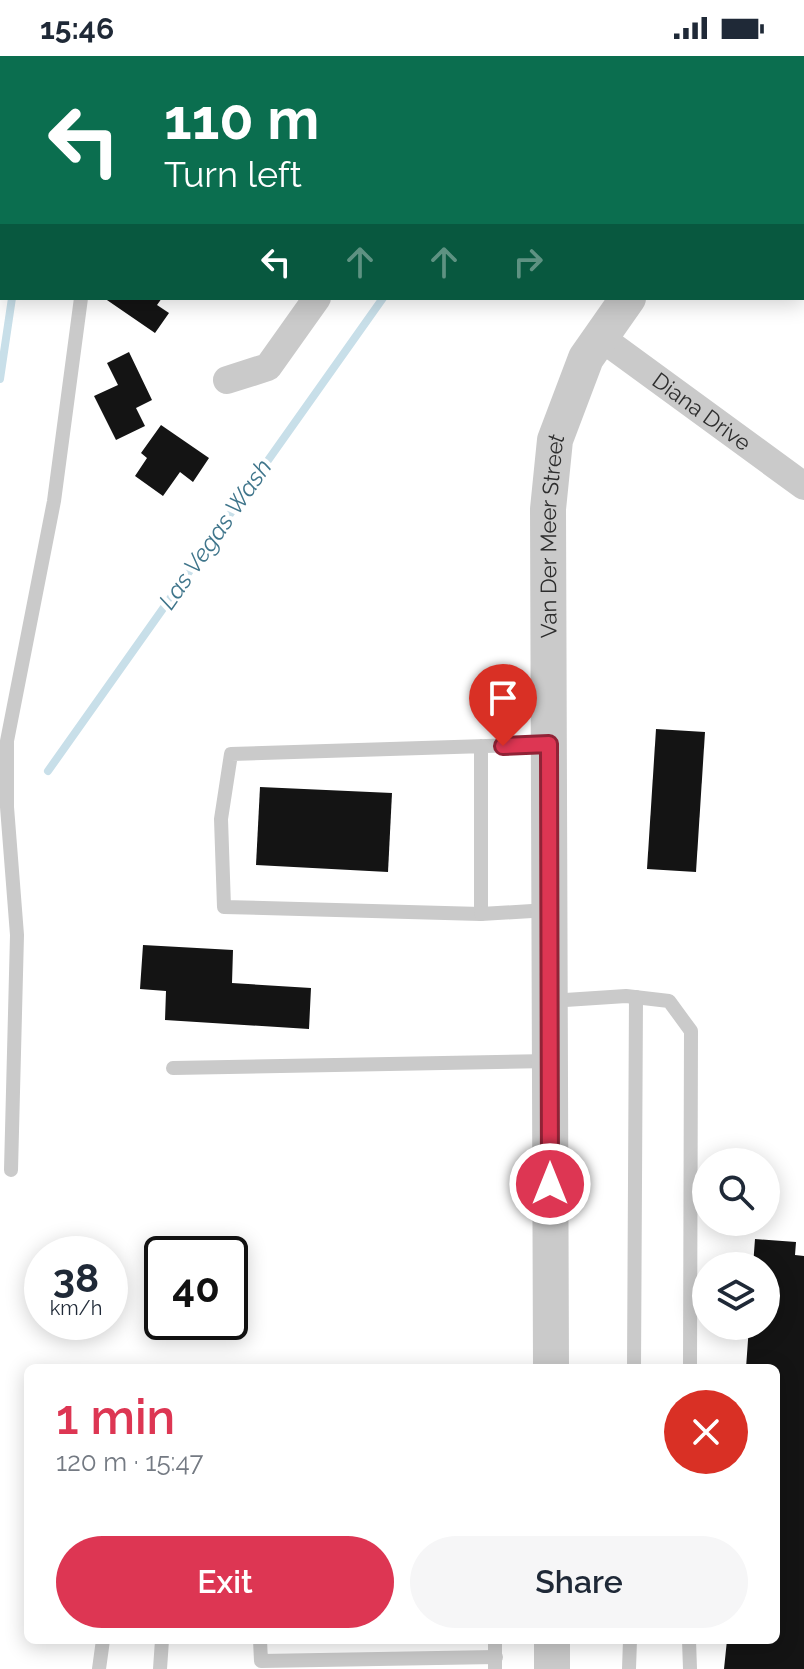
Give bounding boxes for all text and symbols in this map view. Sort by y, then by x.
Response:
text: 15:46 [40,11,114,46]
text: 110 m [164,86,319,152]
icon: left [32,88,136,192]
text: Turn left [164,153,302,195]
icon: left [254,240,298,284]
icon: ahead [338,240,382,284]
icon: ahead [422,240,466,284]
icon: right [506,240,550,284]
street label: Diana Drive [647,367,756,456]
street label: Van Der Meer Street [535,429,569,638]
water label: Las Vegas Wash [152,453,278,615]
pin [469,664,537,746]
icon: arrive [481,676,525,720]
position arrow [508,1142,592,1226]
map controls [692,1148,780,1340]
button: search [692,1148,780,1236]
speed limit sign: 40 [144,1236,248,1340]
button: layers [692,1252,780,1340]
text: 38 [53,1254,99,1301]
text: km/h [50,1296,102,1320]
text: 1 min [56,1389,175,1445]
button: close [664,1390,748,1474]
text: 120 m · 15:47 [56,1447,203,1477]
button: Exit [56,1536,394,1628]
button: Share [410,1536,748,1628]

